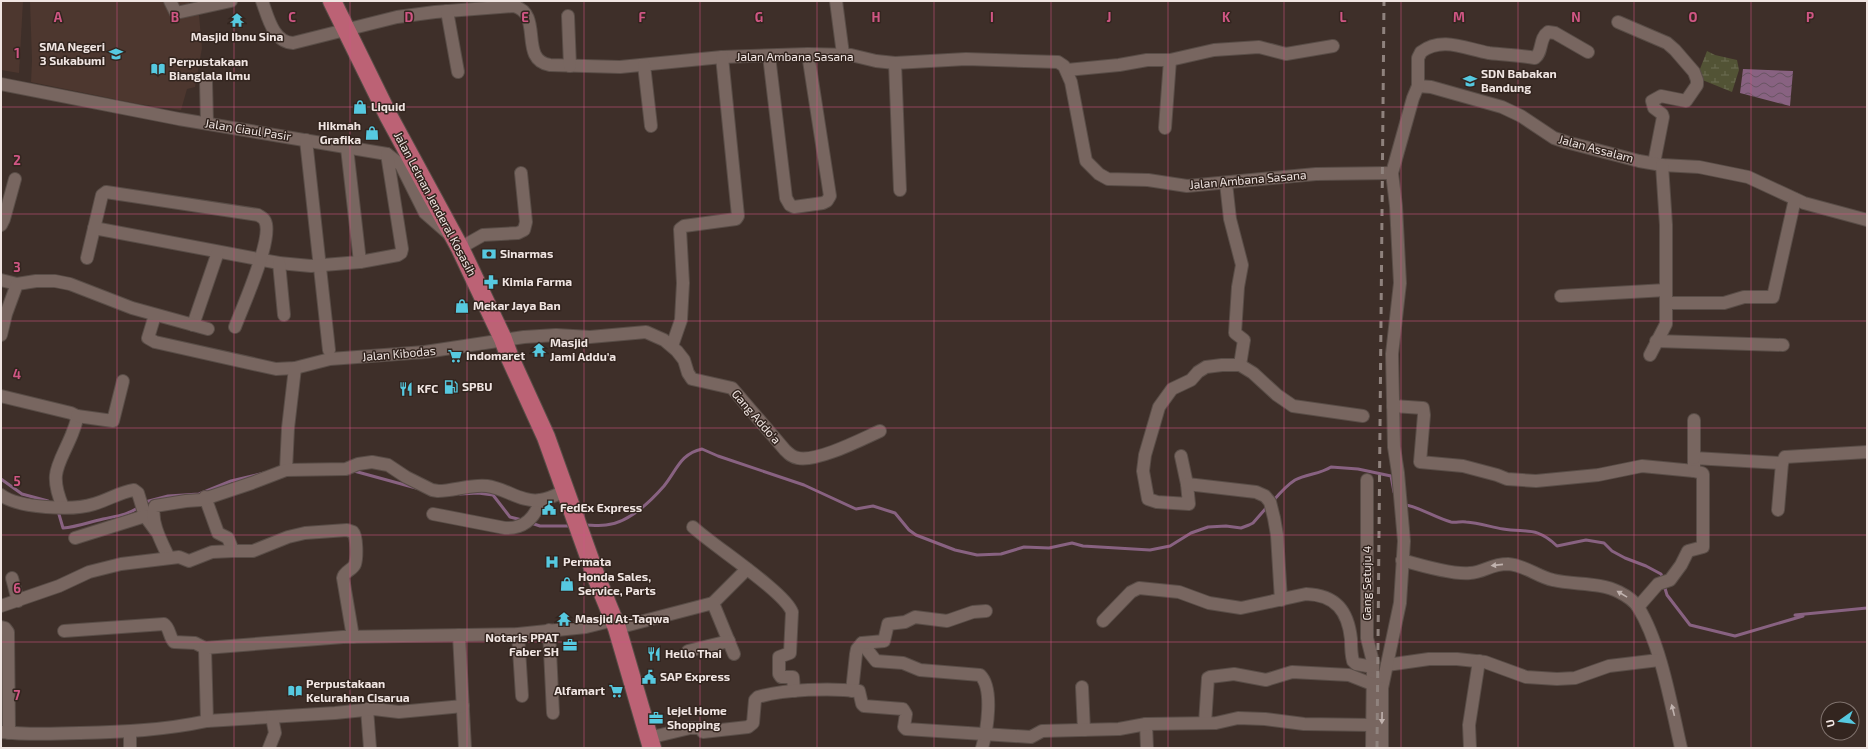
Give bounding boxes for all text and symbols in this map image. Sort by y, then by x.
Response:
text: A [54,9,63,25]
text: B [171,9,179,25]
text: C [288,9,296,25]
text: D [405,9,414,25]
text: E [521,9,529,25]
text: F [638,9,646,25]
text: G [755,9,763,25]
text: H [872,9,881,25]
text: I [990,9,994,25]
text: J [1107,9,1111,25]
text: K [1222,9,1231,25]
text: L [1340,9,1347,25]
text: M [1453,9,1465,25]
text: N [1571,9,1581,25]
text: O [1689,9,1698,25]
text: P [1806,9,1814,25]
temple icon: Masjid Ibnu Sina [229,12,245,28]
place label: Masjid Ibnu Sina [191,29,283,44]
place label: SMA Negeri 3 Sukabumi [39,39,105,67]
text: 1 [14,45,20,61]
school or university icon: SMA Negeri 3 Sukabumi [108,46,124,62]
street label: Jalan Ambana Sasana [736,49,854,63]
place label: Perpustakaan Bianglala Ilmu [169,54,250,82]
library icon: Perpustakaan Bianglala Ilmu [150,61,166,77]
place label: SDN Babakan Bandung [1481,66,1557,94]
school or university icon: SDN Babakan Bandung [1462,73,1478,89]
shop icon: Liquid [352,99,368,115]
place label: Liquid [371,99,405,113]
street label: Jalan Ciaul Pasir [204,115,292,143]
place label: Hikmah Grafika [318,118,361,146]
shop icon: Hikmah Grafika [364,125,380,141]
street label: Jalan Letnan Jenderal Kosasih [392,129,480,278]
street label: Jalan Assalam [1557,131,1635,165]
text: 2 [13,152,21,168]
street label: Jalan Ambana Sasana [1189,167,1307,191]
bank icon: Sinarmas [481,246,497,262]
place label: Sinarmas [500,246,553,260]
text: 3 [13,259,21,275]
pharmacy icon: Kimia Farma [483,274,499,290]
place label: Kimia Farma [502,274,572,288]
shop icon: Mekar Jaya Ban [454,298,470,314]
place label: Mekar Jaya Ban [473,298,561,313]
place label: Masjid Jami Addu’a [550,335,616,363]
temple icon: Masjid Jami Addu’a [531,342,547,358]
street label: Jalan Kibodas [362,343,436,363]
supermarket icon: Indomaret [447,348,463,364]
place label: Indomaret [466,348,525,362]
text: 4 [13,366,21,382]
fuel station icon: SPBU [443,379,459,395]
place label: SPBU [462,379,492,393]
restaurant icon: KFC [398,381,414,397]
place label: KFC [417,381,438,395]
street label: Gang Addo'a [729,386,784,446]
text: 5 [13,473,21,489]
public building icon: FedEx Express [541,500,557,516]
place label: FedEx Express [560,500,642,514]
street label: Gang Setuju 4 [1359,546,1374,620]
hospital icon: Permata [544,554,560,570]
place label: Permata [563,554,612,568]
one-way arrow [1491,562,1503,568]
place label: Honda Sales, Service, Parts [578,569,656,597]
shop icon: Honda Sales, Service, Parts [559,576,575,592]
text: 6 [13,580,21,596]
one-way arrow [1616,590,1628,597]
temple icon: Masjid At-Taqwa [556,611,572,627]
place label: Masjid At-Taqwa [575,611,669,626]
place label: Notaris PPAT Faber SH [485,630,560,658]
office icon: Notaris PPAT Faber SH [562,637,578,653]
restaurant icon: Hello Thai [646,646,662,662]
place label: Hello Thai [665,646,722,660]
public building icon: SAP Express [641,669,657,685]
place label: SAP Express [660,669,730,683]
place label: Perpustakaan Kelurahan Cisarua [306,676,410,704]
library icon: Perpustakaan Kelurahan Cisarua [287,683,303,699]
place label: Alfamart [554,683,605,697]
supermarket icon: Alfamart [608,683,624,699]
text: 7 [14,687,21,703]
north arrow [1820,701,1860,741]
place label: lejel Home Shopping [667,703,727,731]
one-way arrow [1669,704,1675,716]
office icon: lejel Home Shopping [648,710,664,726]
one-way arrow [1379,712,1385,725]
text: U [1823,718,1837,729]

